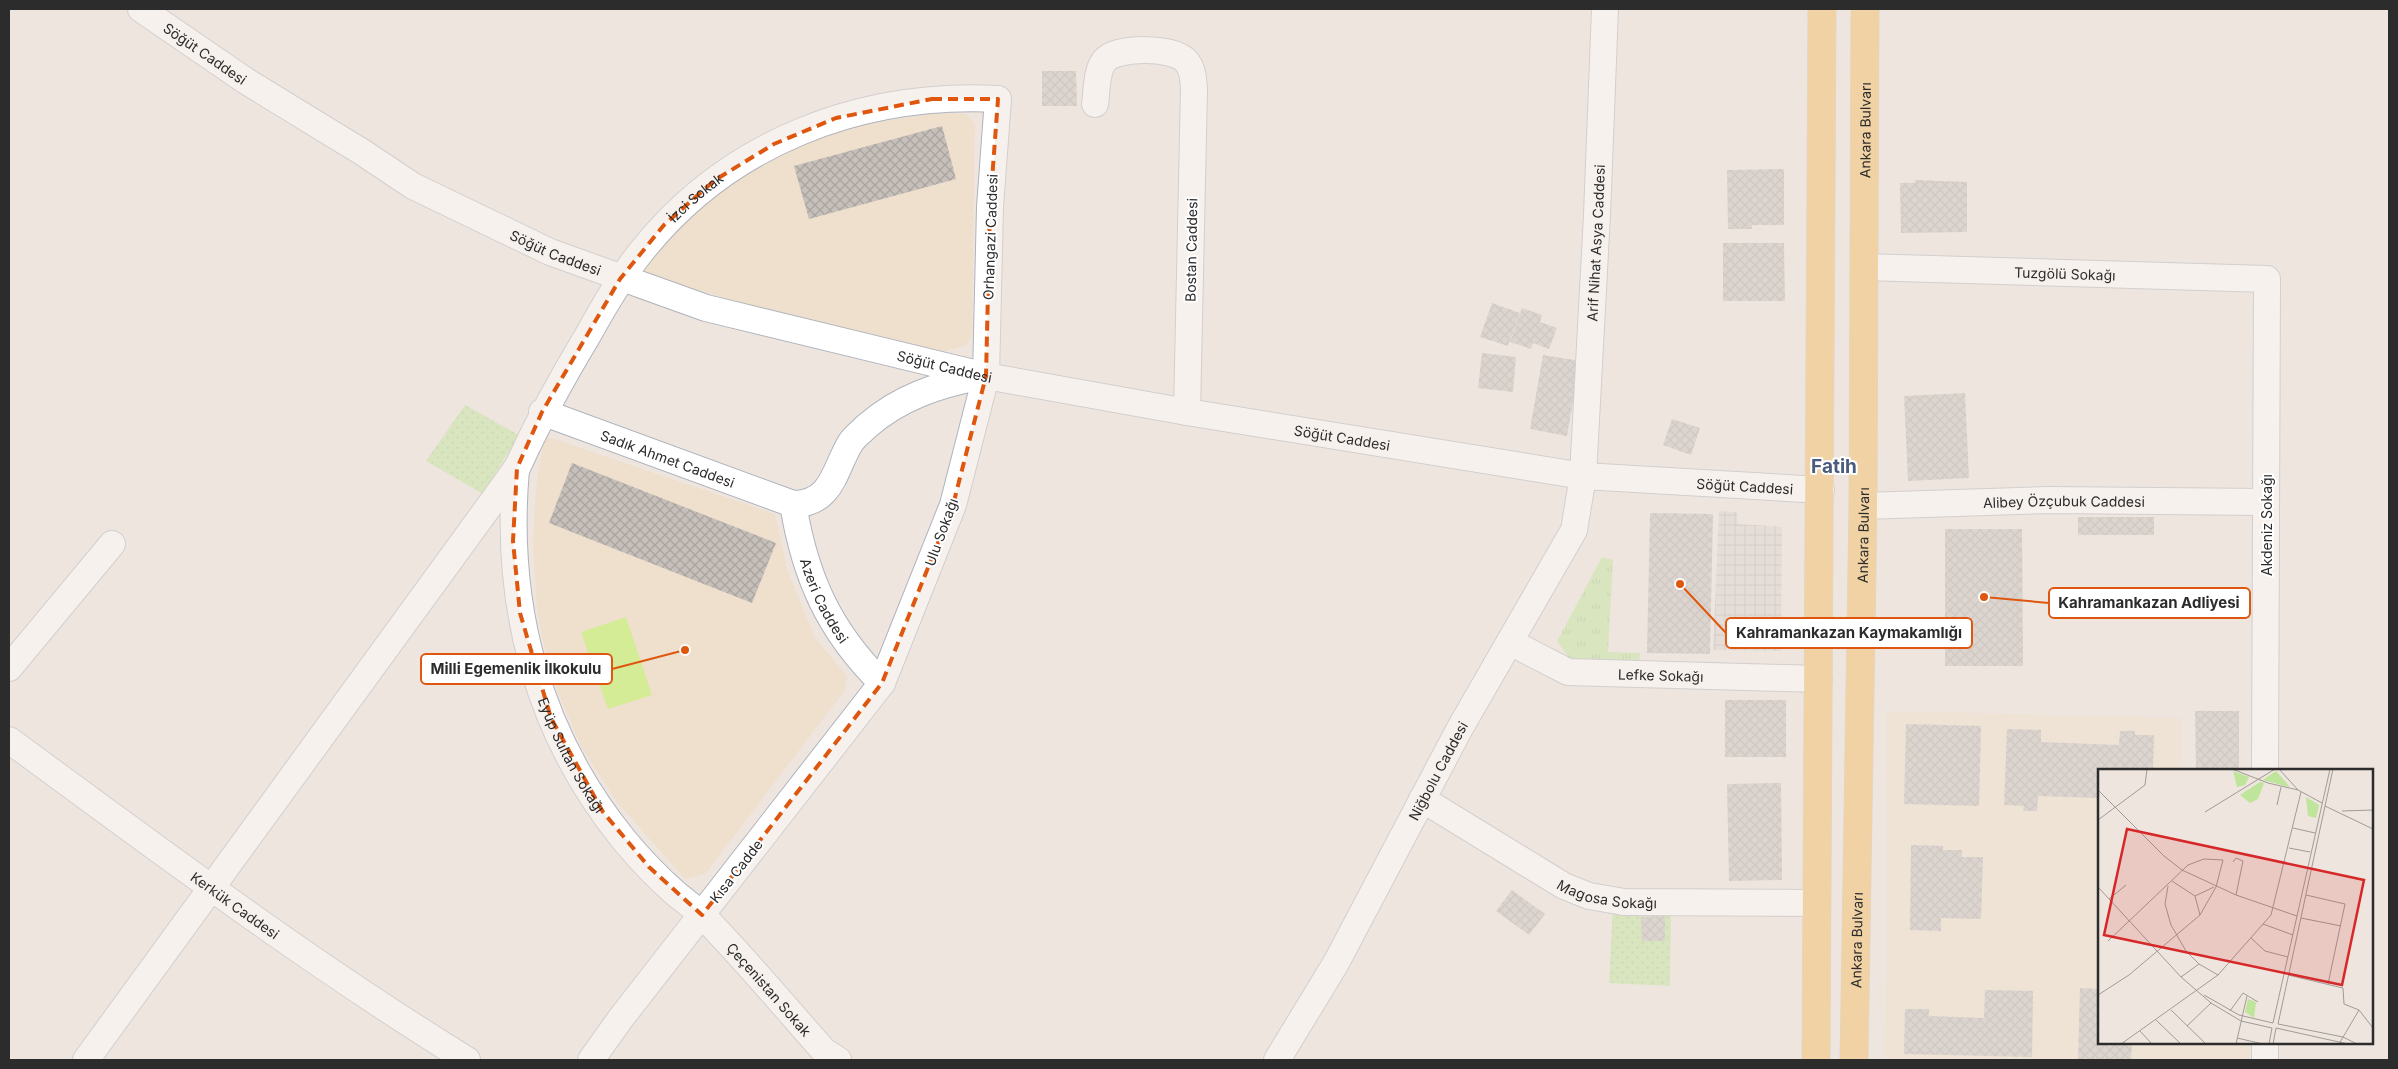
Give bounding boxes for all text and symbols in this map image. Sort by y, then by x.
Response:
street label: Söğüt Caddesi [161,19,250,88]
street label: Ankara Bulvarı [1856,82,1873,178]
street label: Arif Nihat Asya Caddesi [1583,164,1607,322]
street label: İzci Sokak [664,169,726,225]
street label: Orhangazi Caddesi [979,174,1001,300]
street label: Bostan Caddesi [1182,198,1200,302]
street label: Söğüt Caddesi [507,226,604,278]
street label: Tuzgölü Sokağı [2014,263,2116,283]
street label: Söğüt Caddesi [895,346,993,385]
street label: Söğüt Caddesi [1293,421,1391,453]
street label: Sadık Ahmet Caddesi [598,426,737,490]
district label: Fatih [1811,455,1857,478]
street label: Söğüt Caddesi [1696,474,1794,497]
street label: Akdeniz Sokağı [2258,474,2275,576]
street label: Ankara Bulvarı [1853,487,1872,583]
street label: Alibey Özçubuk Caddesi [1983,491,2145,511]
street label: Ulu Sokağı [921,496,961,568]
street label: Azeri Caddesi [797,556,853,646]
callout: Kahramankazan Adliyesi [2049,588,2250,618]
text: Kahramankazan Adliyesi [2058,593,2240,612]
callout: Kahramankazan Kaymakamlığı [1726,618,1972,648]
text: Kahramankazan Kaymakamlığı [1736,623,1962,642]
callout: Milli Egemenlik İlkokulu [421,654,612,684]
text: Milli Egemenlik İlkokulu [431,659,601,678]
street label: Lefke Sokağı [1618,665,1704,684]
street label: Eyüp Sultan Sokağı [535,695,609,816]
street label: Niğbolu Caddesi [1404,718,1471,823]
inset map [2098,769,2373,1044]
street label: Kısa Cadde [706,836,766,906]
street label: Kerkük Caddesi [188,868,283,942]
street label: Magosa Sokağı [1554,875,1657,911]
street label: Ankara Bulvarı [1847,892,1865,988]
street label: Çeçenistan Sokak [724,939,815,1040]

